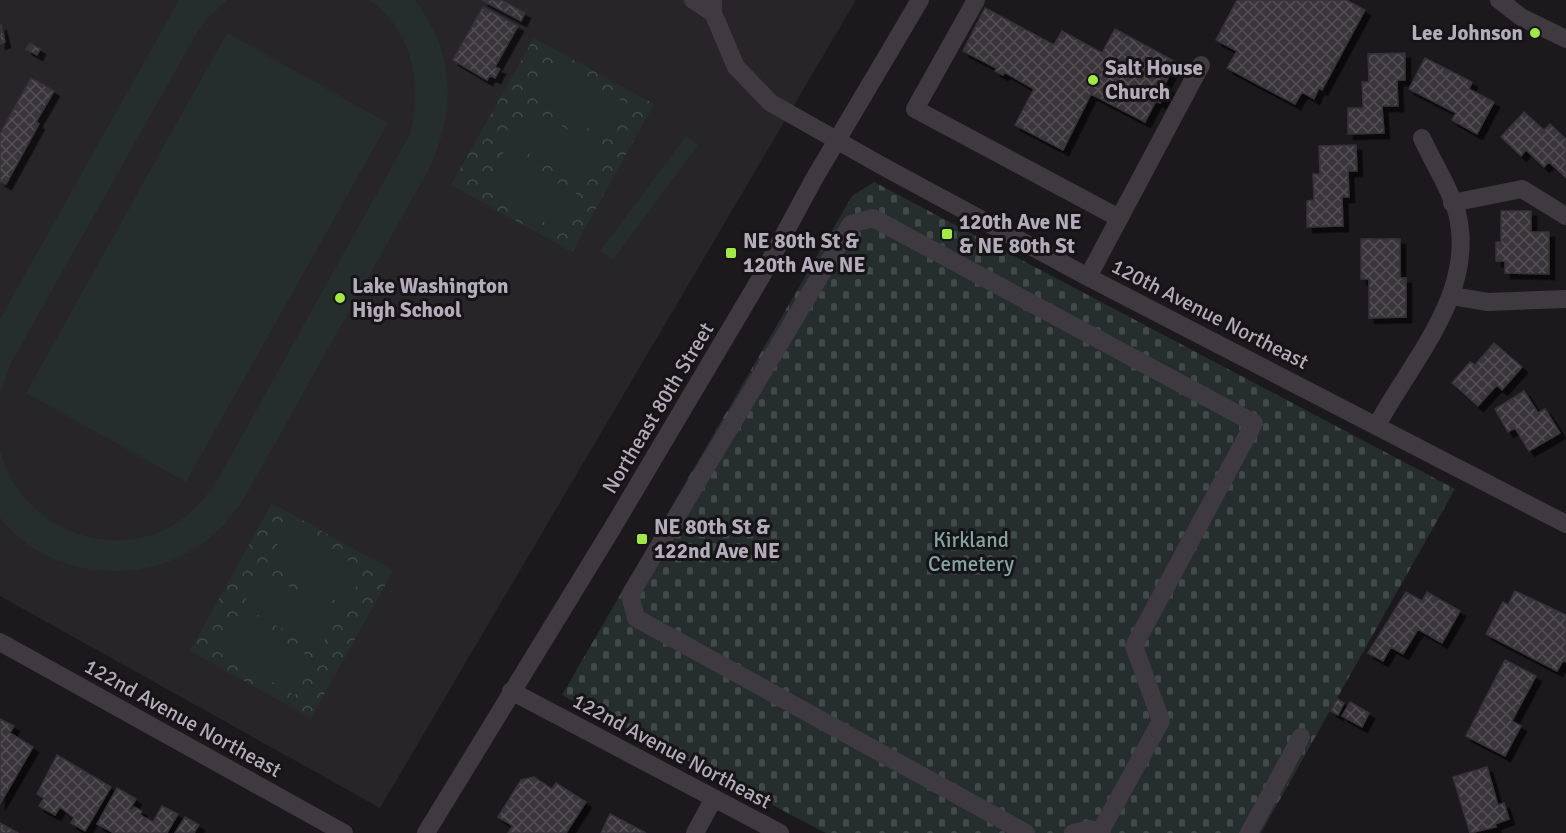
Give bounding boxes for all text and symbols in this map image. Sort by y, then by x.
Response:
place label: Lee Johnson [1411,20,1523,46]
marker: Lee Johnson [1528,26,1542,40]
place label: Salt House Church [1105,55,1203,105]
marker: Salt House Church [1086,73,1100,87]
place label: 120th Ave NE & NE 80th St [959,209,1081,259]
marker: 120th Ave NE & NE 80th St [940,227,954,241]
place label: NE 80th St & 120th Ave NE [743,228,865,278]
marker: NE 80th St & 120th Ave NE [724,246,738,260]
street label: 120th Avenue Northeast [1107,253,1313,375]
place label: Lake Washington High School [352,273,508,323]
marker: Lake Washington High School [333,291,347,305]
street label: Northeast 80th Street [597,318,719,498]
place label: NE 80th St & 122nd Ave NE [654,514,780,564]
park label: Kirkland Cemetery [928,527,1014,577]
marker: NE 80th St & 122nd Ave NE [635,532,649,546]
street label: 122nd Avenue Northeast [80,653,286,783]
street label: 122nd Avenue Northeast [568,688,776,814]

